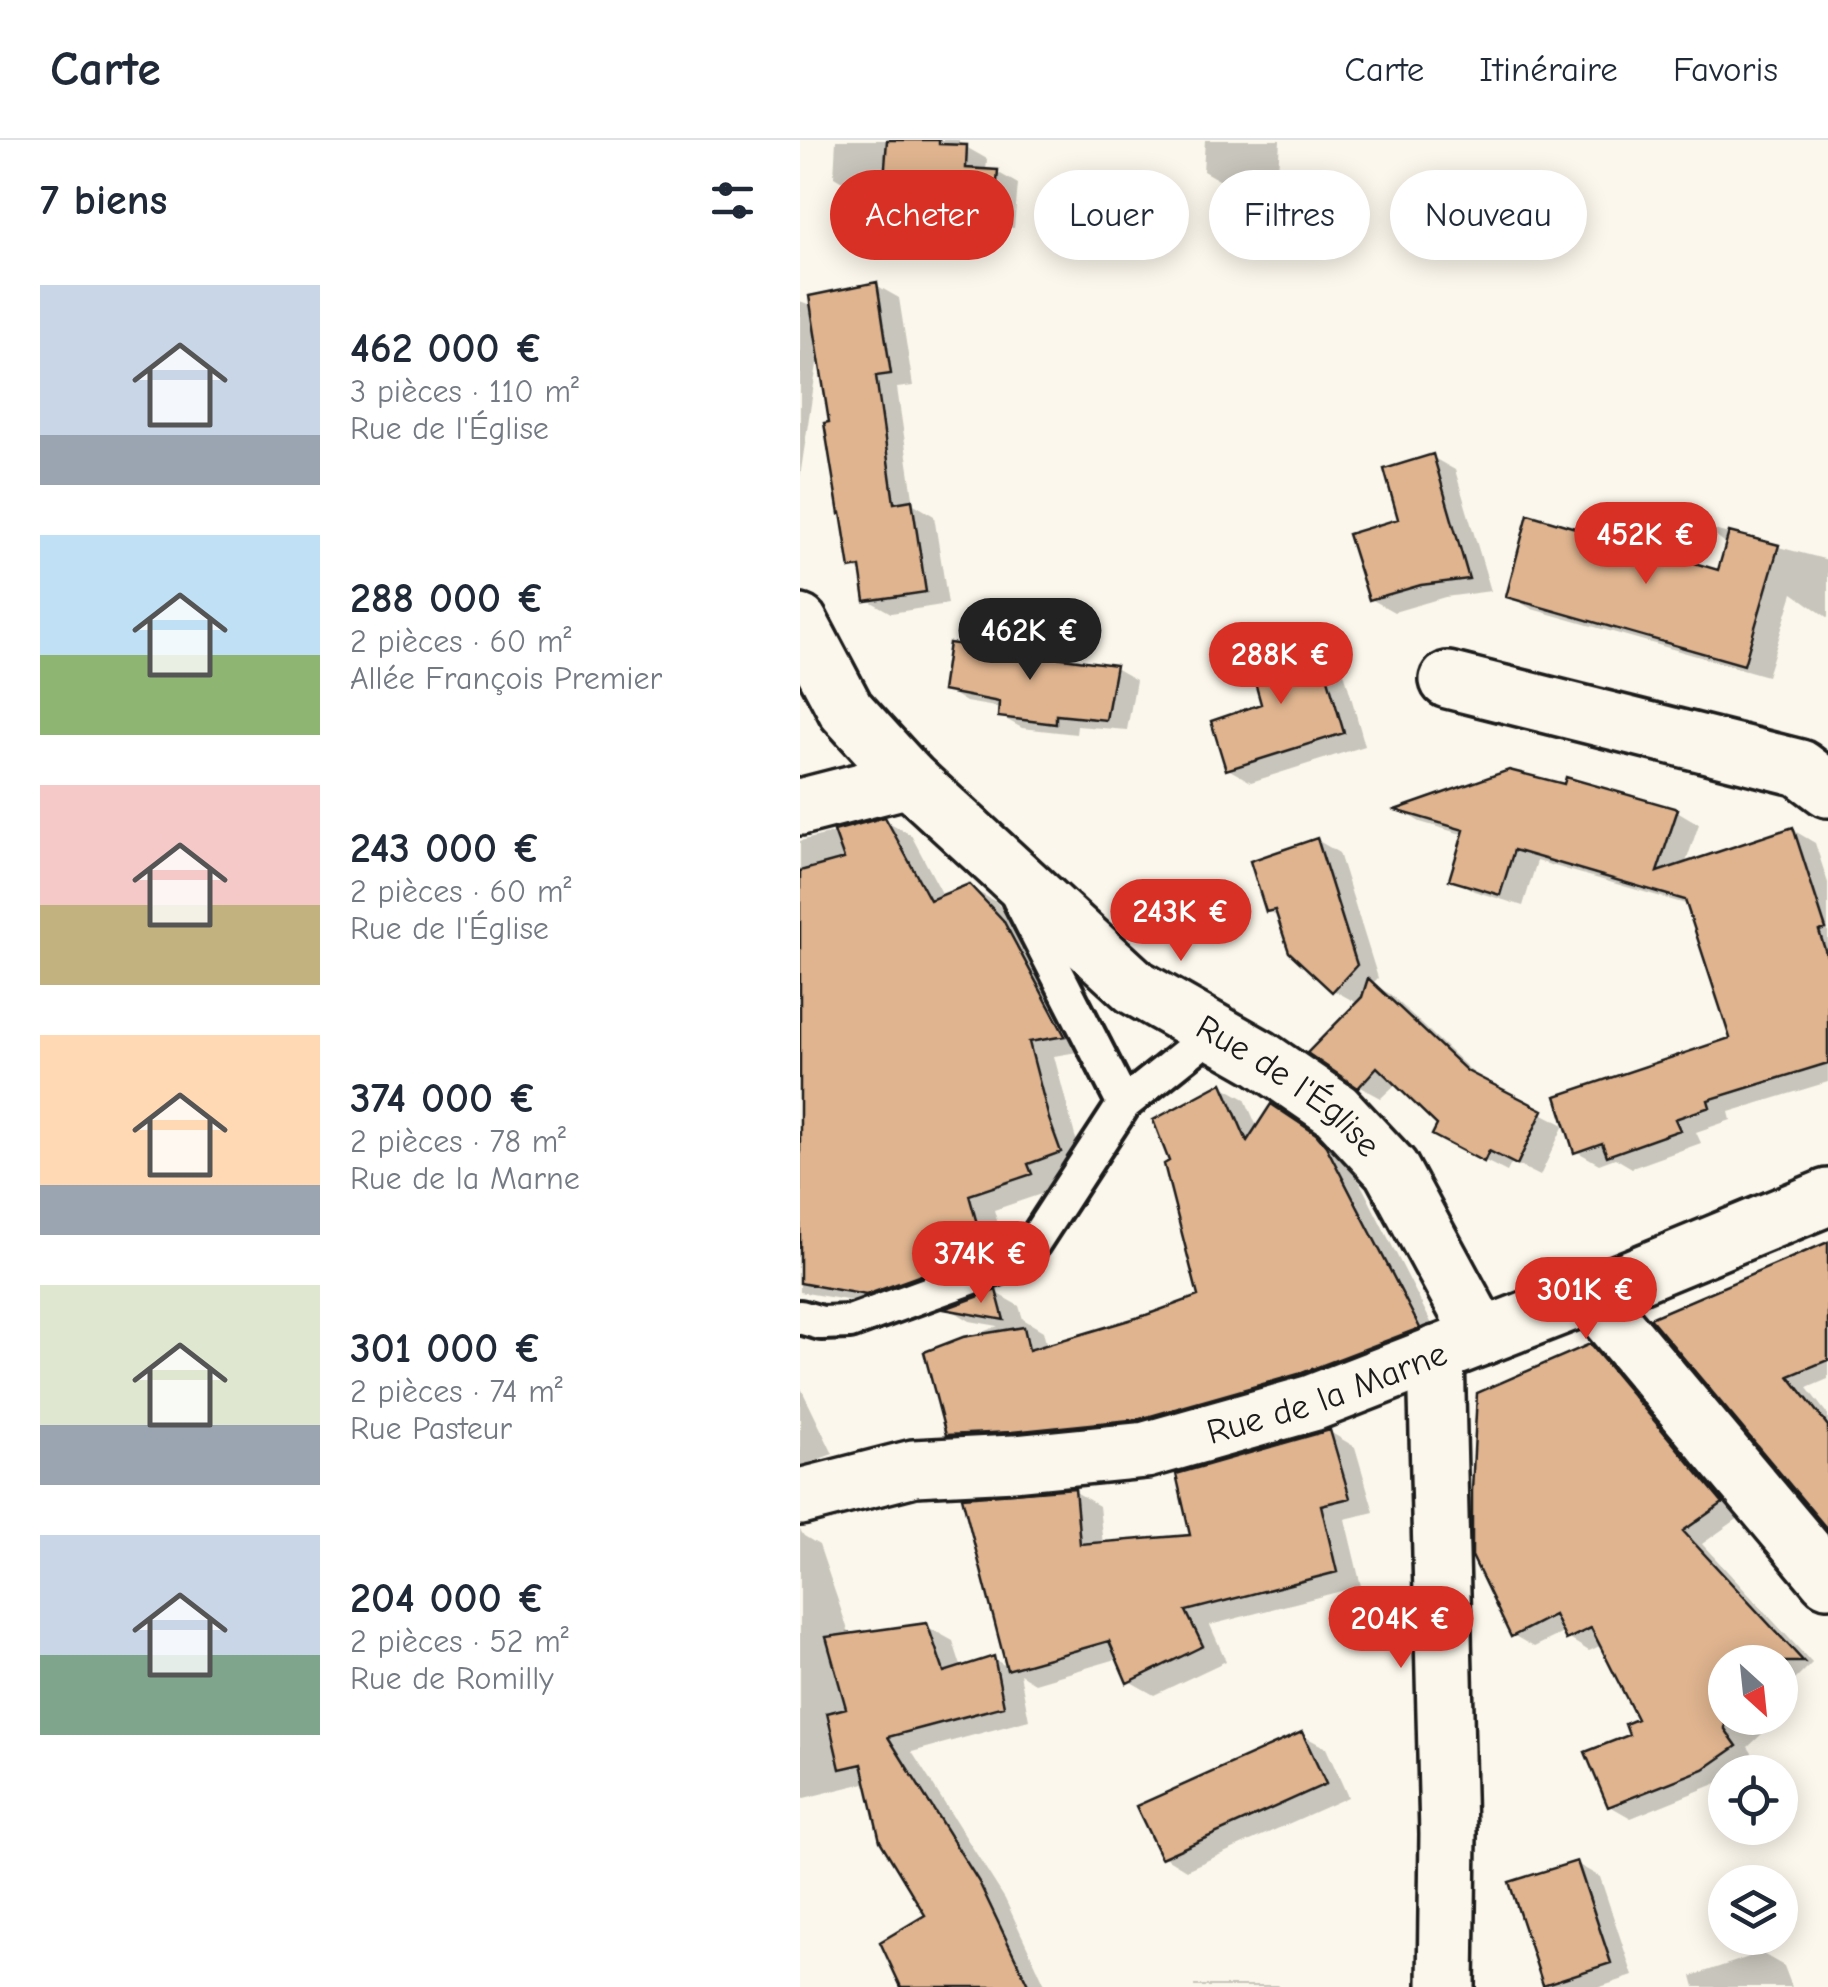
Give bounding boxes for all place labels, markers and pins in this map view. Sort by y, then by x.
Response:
pin: 452K € [1565,502,1727,587]
pin: 462K € [949,598,1111,683]
pin: 288K € [1200,622,1362,707]
pin: 243K € [1100,879,1262,964]
pin: 374K € [900,1221,1062,1306]
pin: 301K € [1505,1257,1667,1342]
pin: 204K € [1320,1586,1482,1671]

